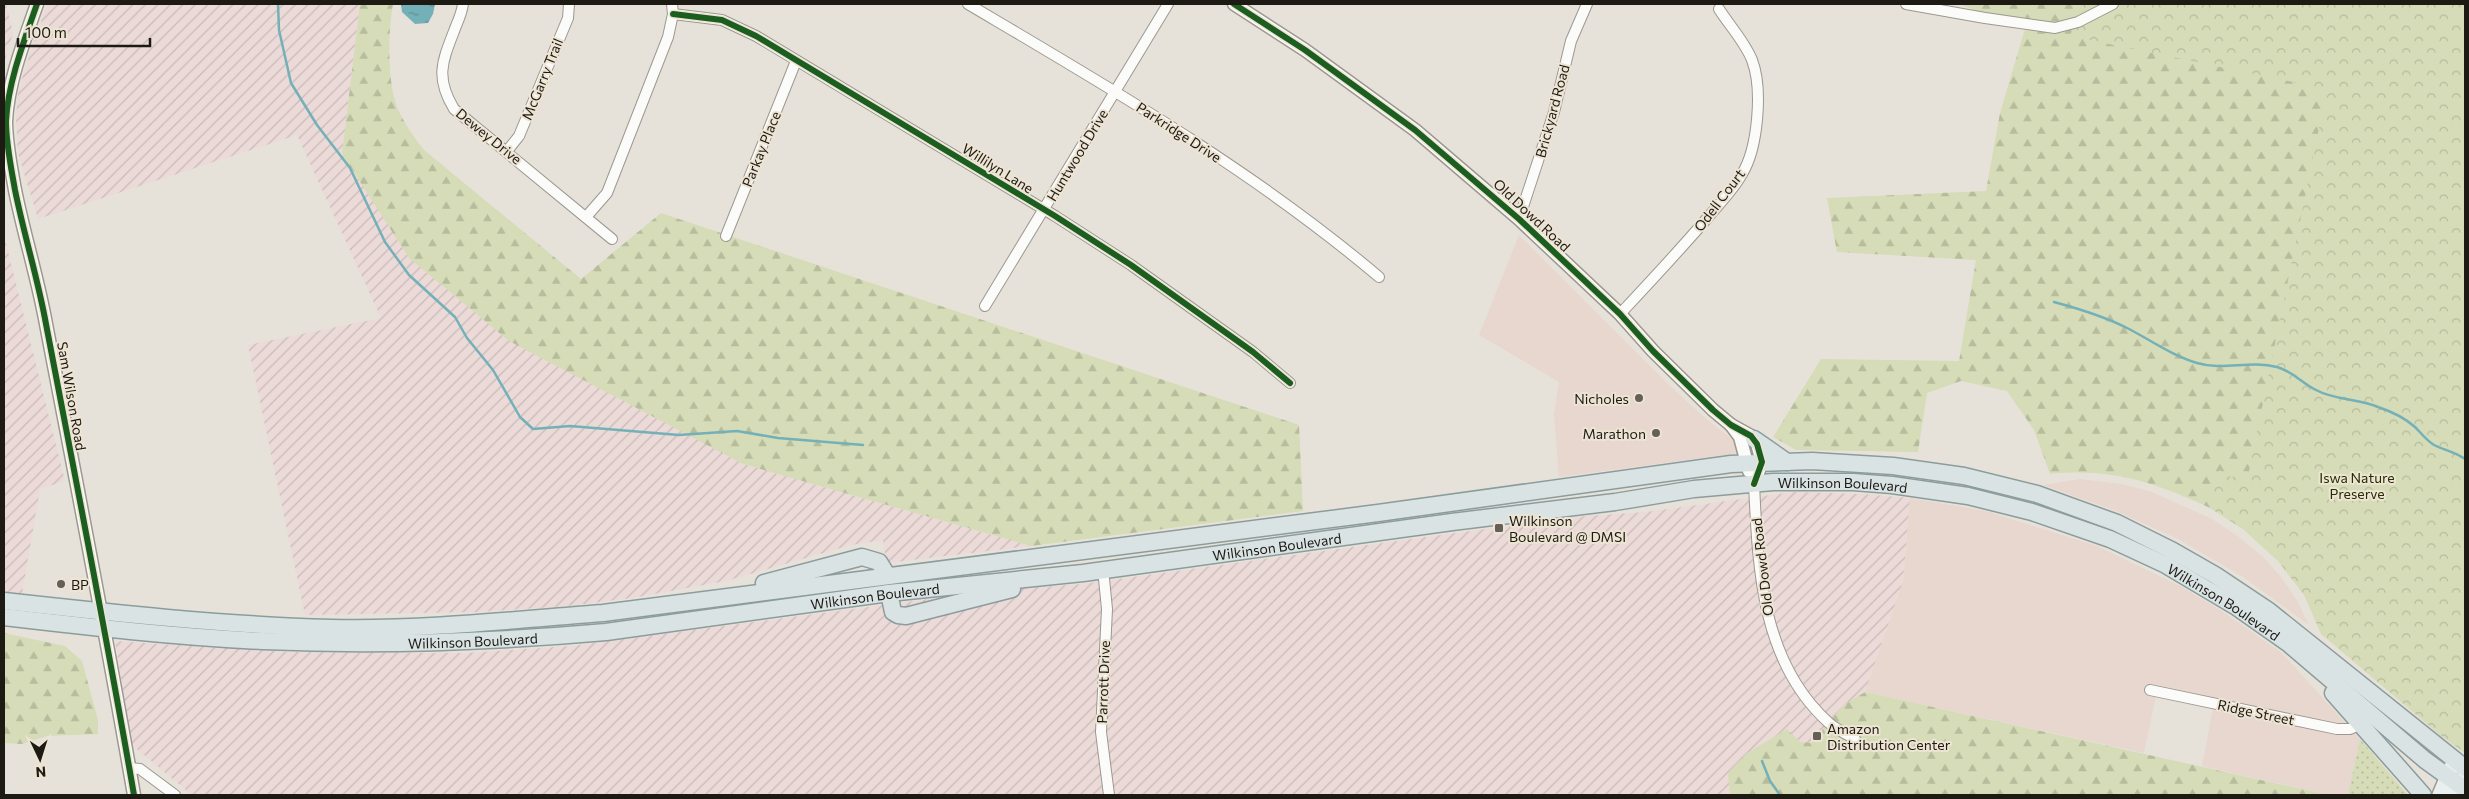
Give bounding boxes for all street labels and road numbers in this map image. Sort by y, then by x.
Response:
street label: McGarry Trail [518,36,566,122]
street label: Brickyard Road [1531,62,1573,160]
street label: Parkridge Drive [1133,98,1225,166]
street label: Dewey Drive [453,104,525,168]
street label: Huntwood Drive [1043,106,1111,204]
street label: Parkay Place [738,109,784,189]
street label: Willilyn Lane [959,139,1037,197]
street label: Odell Court [1690,165,1748,235]
street label: Old Dowd Road [1490,175,1574,255]
street label: Sam Wilson Road [54,340,90,452]
street label: Wilkinson Boulevard [1778,474,1909,496]
street label: Old Dowd Road [1748,517,1776,617]
street label: Wilkinson Boulevard [1211,529,1342,564]
street label: Wilkinson Boulevard [2165,559,2283,644]
street label: Wilkinson Boulevard [809,579,940,612]
street label: Wilkinson Boulevard [408,629,538,651]
street label: Parrott Drive [1093,640,1113,724]
street label: Ridge Street [2216,696,2296,728]

